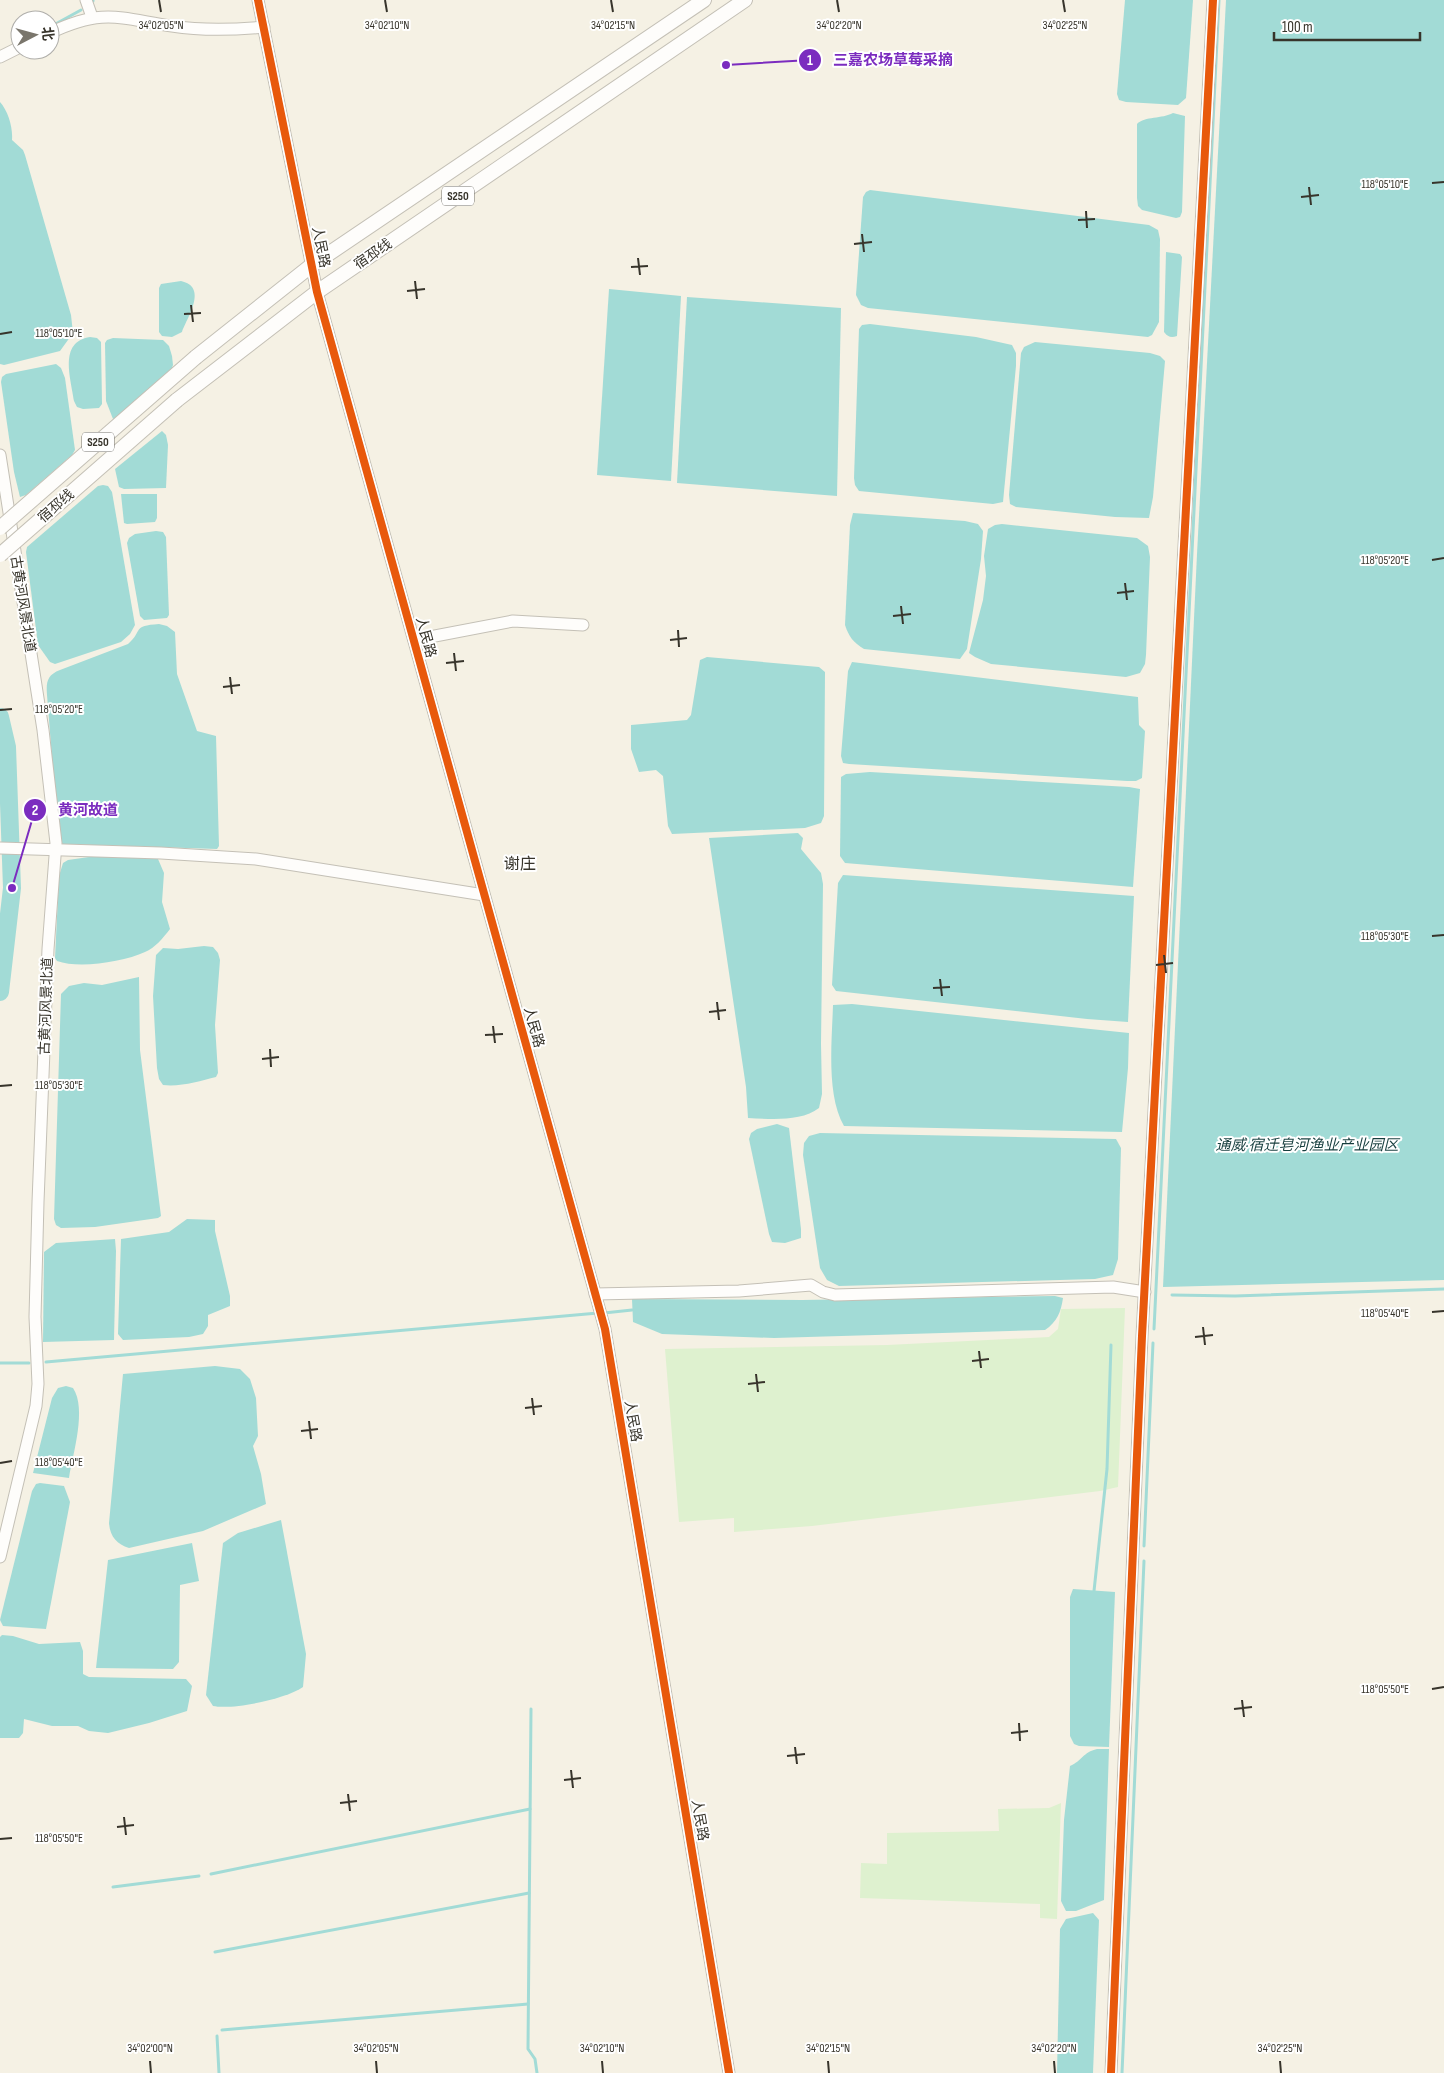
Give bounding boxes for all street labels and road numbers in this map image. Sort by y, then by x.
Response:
road number: S250 [442,187,474,206]
street label: 人民路 [309,225,333,269]
street label: 宿邳线 [351,235,395,273]
road number: S250 [82,432,114,452]
street label: 宿邳线 [35,486,77,526]
street label: 古黄河风景北道 [7,554,39,654]
street label: 人民路 [412,615,440,659]
street label: 古黄河风景北道 [36,957,56,1055]
street label: 人民路 [520,1005,548,1049]
street label: 人民路 [621,1399,645,1443]
street label: 人民路 [688,1798,712,1842]

